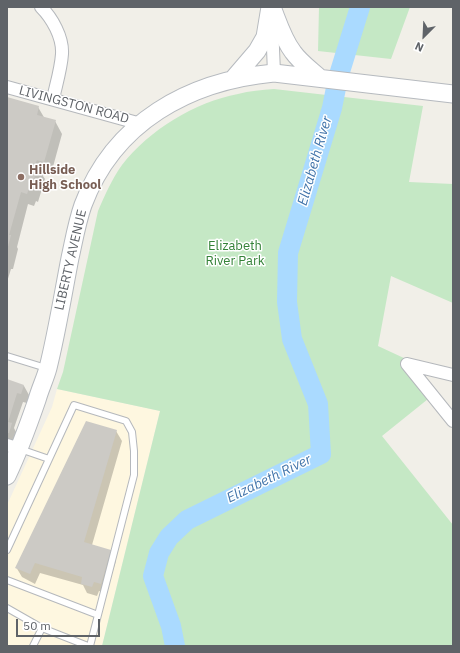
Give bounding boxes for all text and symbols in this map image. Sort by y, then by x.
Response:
north arrow [404,16,444,56]
text: N [413,39,426,55]
street label: LIVINGSTON ROAD [17,83,131,127]
water label: Elizabeth River [294,115,336,207]
place label: Hillside High School [29,162,101,193]
marker: Hillside High School [16,172,26,182]
street label: LIBERTY AVENUE [52,208,90,312]
park label: Elizabeth River Park [205,238,265,269]
water label: Elizabeth River [224,451,314,507]
scale bar [18,611,102,637]
text: 50 m [23,618,51,633]

